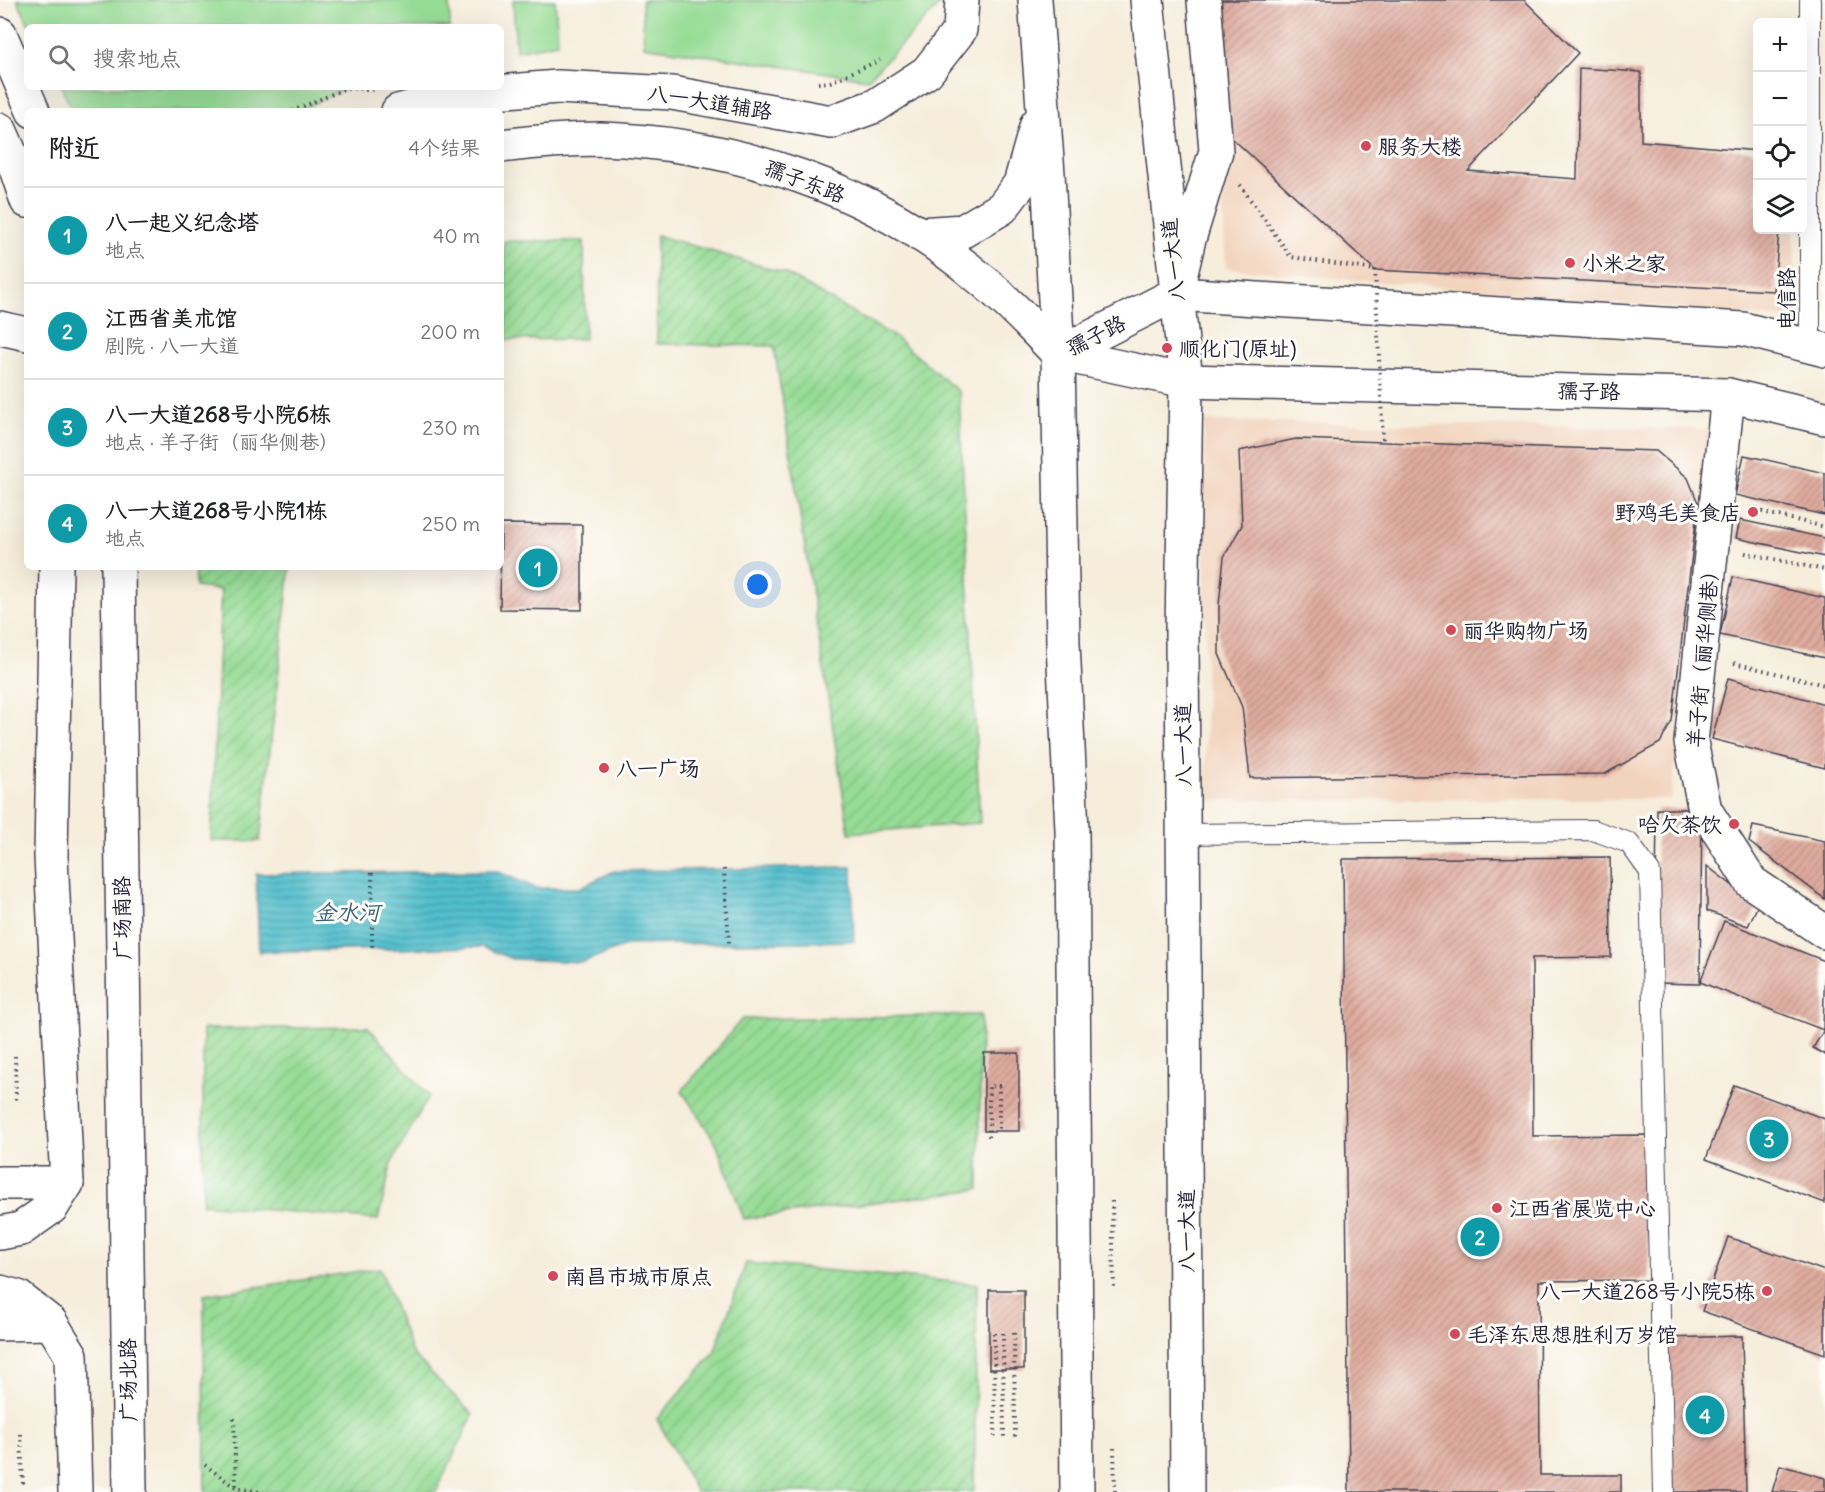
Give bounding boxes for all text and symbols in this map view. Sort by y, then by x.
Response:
map controls [1753,18,1807,234]
button: + [1753,18,1807,72]
search box [24,24,504,90]
icon: search [45,41,78,74]
text: 搜索地点 [93,44,181,72]
button: − [1753,72,1807,126]
street label: 八一大道辅路 [646,79,774,125]
button: locate [1753,126,1807,180]
text: 附近 [48,131,100,164]
place label: 服务大楼 [1378,133,1462,160]
text: 4个结果 [408,135,480,160]
marker: 服务大楼 [1359,139,1373,153]
street label: 孺子东路 [761,153,849,209]
button: layers [1753,180,1807,234]
text: 八一起义纪念塔 [105,208,259,236]
street label: 八一大道 [1155,217,1191,303]
text: 1 [64,223,71,248]
text: 40 m [433,223,480,248]
text: 地点 [105,237,145,262]
place label: 小米之家 [1582,250,1666,277]
marker: 小米之家 [1563,256,1577,270]
street label: 电信路 [1773,268,1800,331]
text: 江西省美术馆 [105,304,237,332]
street label: 孺子路 [1062,309,1130,361]
text: 2 [62,319,73,344]
text: 200 m [420,319,480,344]
text: 剧院 · 八一大道 [105,333,239,358]
place label: 顺化门(原址) [1179,335,1297,362]
marker: 顺化门(原址) [1160,341,1174,355]
street label: 孺子路 [1557,377,1621,405]
text: 八一大道268号小院6栋 [105,400,331,428]
text: 3 [62,415,73,440]
text: 230 m [422,415,480,440]
text: 地点 · 羊子街（丽华侧巷） [105,429,339,454]
text: 八一大道268号小院1栋 [105,496,327,524]
place label: 野鸡毛美食店 [1615,499,1741,526]
marker: 野鸡毛美食店 [1746,505,1760,519]
text: 4 [62,511,73,536]
text: 250 m [422,511,480,536]
text: 地点 [105,525,145,550]
pin: 1 [518,546,558,590]
street label: 羊子街（丽华侧巷） [1681,559,1725,749]
your location [743,570,772,599]
place label: 丽华购物广场 [1463,617,1589,644]
marker: 丽华购物广场 [1444,623,1458,637]
street label: 八一大道 [1169,703,1197,787]
place label: 八一广场 [616,755,700,782]
marker: 八一广场 [597,761,611,775]
place label: 哈欠茶饮 [1638,811,1722,838]
marker: 哈欠茶饮 [1727,817,1741,831]
street label: 广场南路 [108,876,136,960]
water label: 金水河 [314,898,383,926]
pin: 3 [1750,1116,1788,1162]
street label: 八一大道 [1173,1189,1200,1273]
place label: 江西省展览中心 [1509,1195,1656,1222]
marker: 江西省展览中心 [1490,1201,1504,1215]
pin: 2 [1460,1214,1500,1260]
place label: 南昌市城市原点 [565,1263,712,1290]
marker: 南昌市城市原点 [546,1269,560,1283]
place label: 八一大道268号小院5栋 [1539,1278,1755,1305]
marker: 八一大道268号小院5栋 [1760,1284,1774,1298]
place label: 毛泽东思想胜利万岁馆 [1467,1321,1677,1348]
marker: 毛泽东思想胜利万岁馆 [1448,1327,1462,1341]
street label: 广场北路 [114,1338,142,1422]
pin: 4 [1686,1392,1724,1438]

